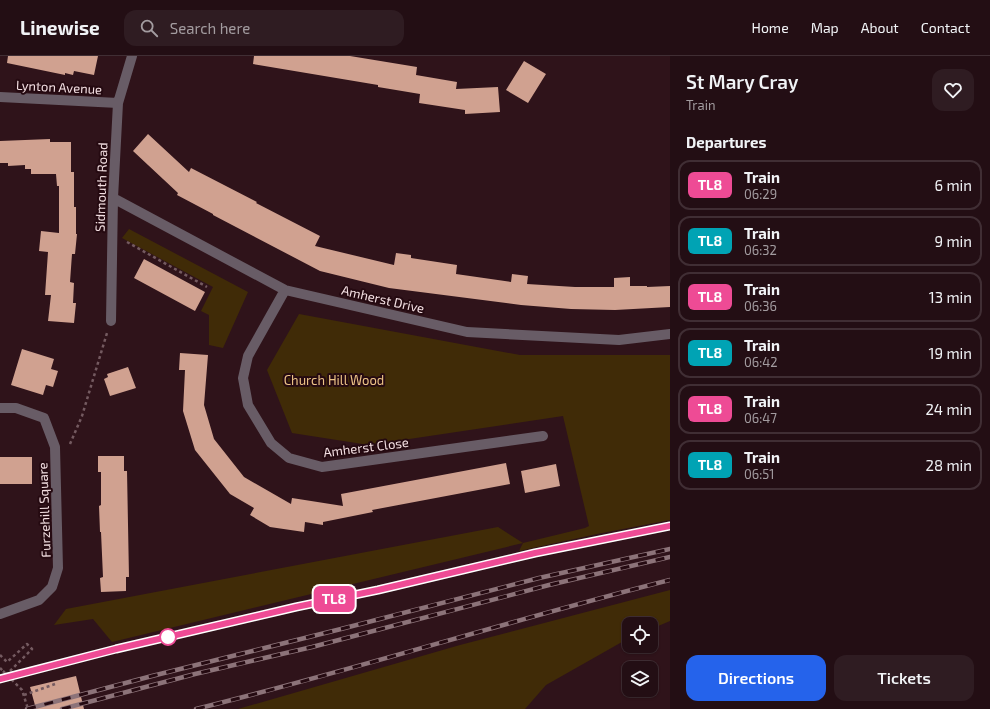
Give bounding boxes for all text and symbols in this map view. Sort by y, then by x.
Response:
search box [124,10,404,46]
text: Linewise [20,16,100,39]
icon: search [138,17,160,39]
text: Search here [170,19,250,37]
text: Home [752,19,789,36]
text: Map [811,19,839,36]
text: About [861,19,899,36]
text: Contact [921,19,970,36]
button: heart [932,69,974,111]
text: St Mary Cray [686,70,798,93]
street label: Lynton Avenue [16,77,103,97]
text: Train [686,97,715,113]
text: Departures [686,133,766,151]
street label: Sidmouth Road [91,142,111,232]
text: Train [744,168,780,186]
text: TL8 [698,176,722,193]
text: 6 min [934,176,972,194]
text: 06:29 [744,186,777,202]
text: Train [744,224,780,242]
text: TL8 [698,232,722,249]
text: 9 min [934,232,972,250]
text: 06:32 [744,242,777,258]
text: Train [744,280,780,298]
street label: Amherst Drive [340,282,426,316]
text: TL8 [698,288,722,305]
text: 13 min [929,288,972,306]
text: 06:36 [744,298,777,314]
text: Train [744,336,780,354]
text: TL8 [698,344,722,361]
text: 19 min [929,344,972,362]
text: 06:42 [744,354,778,370]
park label: Church Hill Wood [284,372,384,388]
text: Train [744,392,780,410]
text: TL8 [698,400,722,417]
text: 24 min [925,400,972,418]
text: 06:47 [744,410,777,426]
street label: Amherst Close [322,434,410,460]
text: Train [744,448,780,466]
text: TL8 [698,456,722,473]
text: 28 min [926,456,972,474]
street label: Furzehill Square [34,462,54,558]
text: 06:51 [744,466,775,482]
line badge: TL8 [311,586,357,612]
text: TL8 [322,590,346,607]
map controls [622,617,658,697]
button: locate [622,617,658,653]
unlabelled marker [159,628,177,646]
button: Directions [686,655,826,701]
button: Tickets [834,655,974,701]
button: layers [622,661,658,697]

